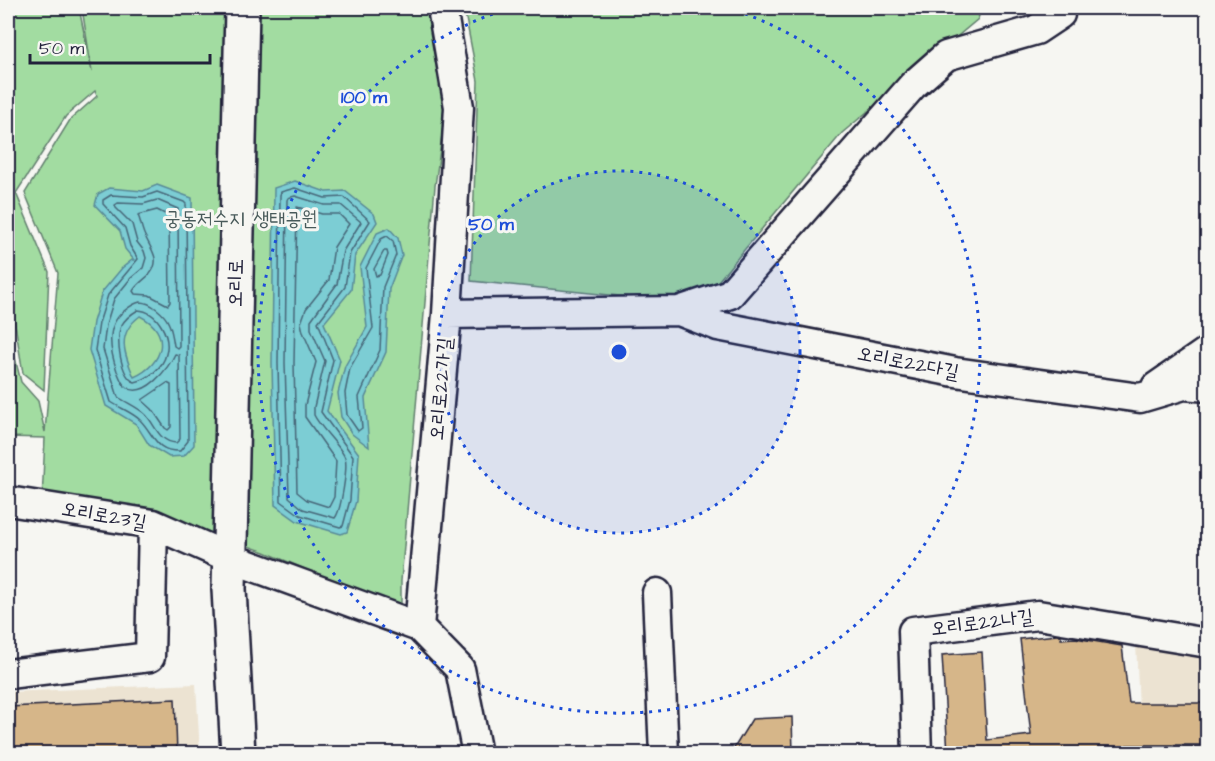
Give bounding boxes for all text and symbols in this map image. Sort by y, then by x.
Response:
scale bar [30,27,210,65]
text: 50 m [39,36,84,61]
text: 100 m [341,85,388,110]
park label: 궁동저수지 생태공원 [165,205,317,233]
text: 50 m [468,212,515,237]
street label: 오리로 [222,259,250,307]
street label: 오리로22가길 [423,336,459,442]
street label: 오리로22다길 [855,339,961,387]
centre of rings [609,342,629,362]
street label: 오리로23길 [59,495,149,537]
street label: 오리로22나길 [929,603,1035,643]

